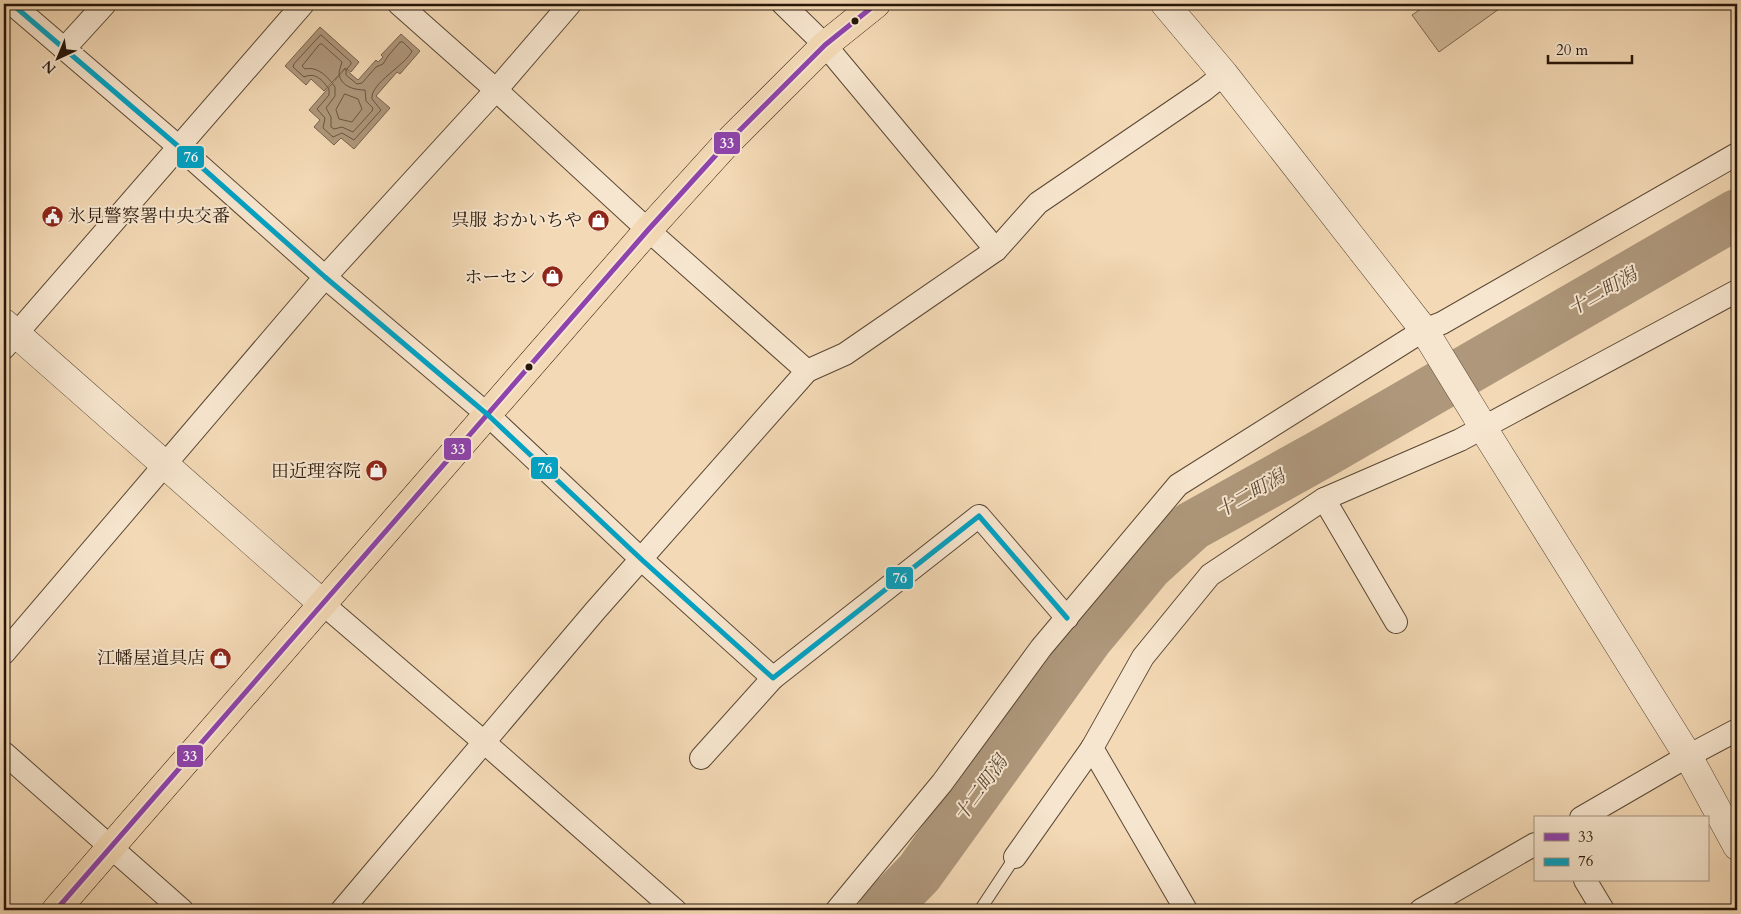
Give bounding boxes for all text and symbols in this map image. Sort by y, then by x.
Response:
unlabelled marker [850,16,860,26]
north arrow [32,32,82,82]
scale bar [1548,32,1632,64]
text: 20 m [1556,40,1588,60]
text: N [38,56,60,78]
line badge: 33 [713,131,741,155]
text: 33 [720,134,734,153]
line badge: 76 [176,145,205,169]
text: 76 [184,148,198,167]
public building icon: 氷見警察署中央交番 [40,204,64,228]
place label: 氷見警察署中央交番 [68,204,230,229]
place label: 呉服 おかいちや [451,208,582,233]
shop icon: 呉服 おかいちや [586,208,610,232]
water label: 十二町潟 [1563,261,1644,322]
place label: ホーセン [464,265,536,290]
shop icon: ホーセン [540,265,564,289]
unlabelled marker [524,362,534,372]
line badge: 33 [443,437,472,461]
text: 33 [451,440,465,459]
line badge: 76 [530,456,559,480]
place label: 田近理容院 [271,459,361,484]
shop icon: 田近理容院 [365,459,389,483]
text: 76 [538,459,552,478]
water label: 十二町潟 [1211,463,1292,524]
line badge: 76 [885,566,914,590]
text: 76 [893,569,907,588]
place label: 江幡屋道具店 [97,646,205,671]
shop icon: 江幡屋道具店 [209,646,233,670]
line badge: 33 [176,744,204,768]
text: 33 [183,747,197,766]
water label: 十二町潟 [948,749,1015,827]
legend [1534,816,1708,882]
text: 33 [1578,827,1593,847]
text: 76 [1578,851,1594,871]

